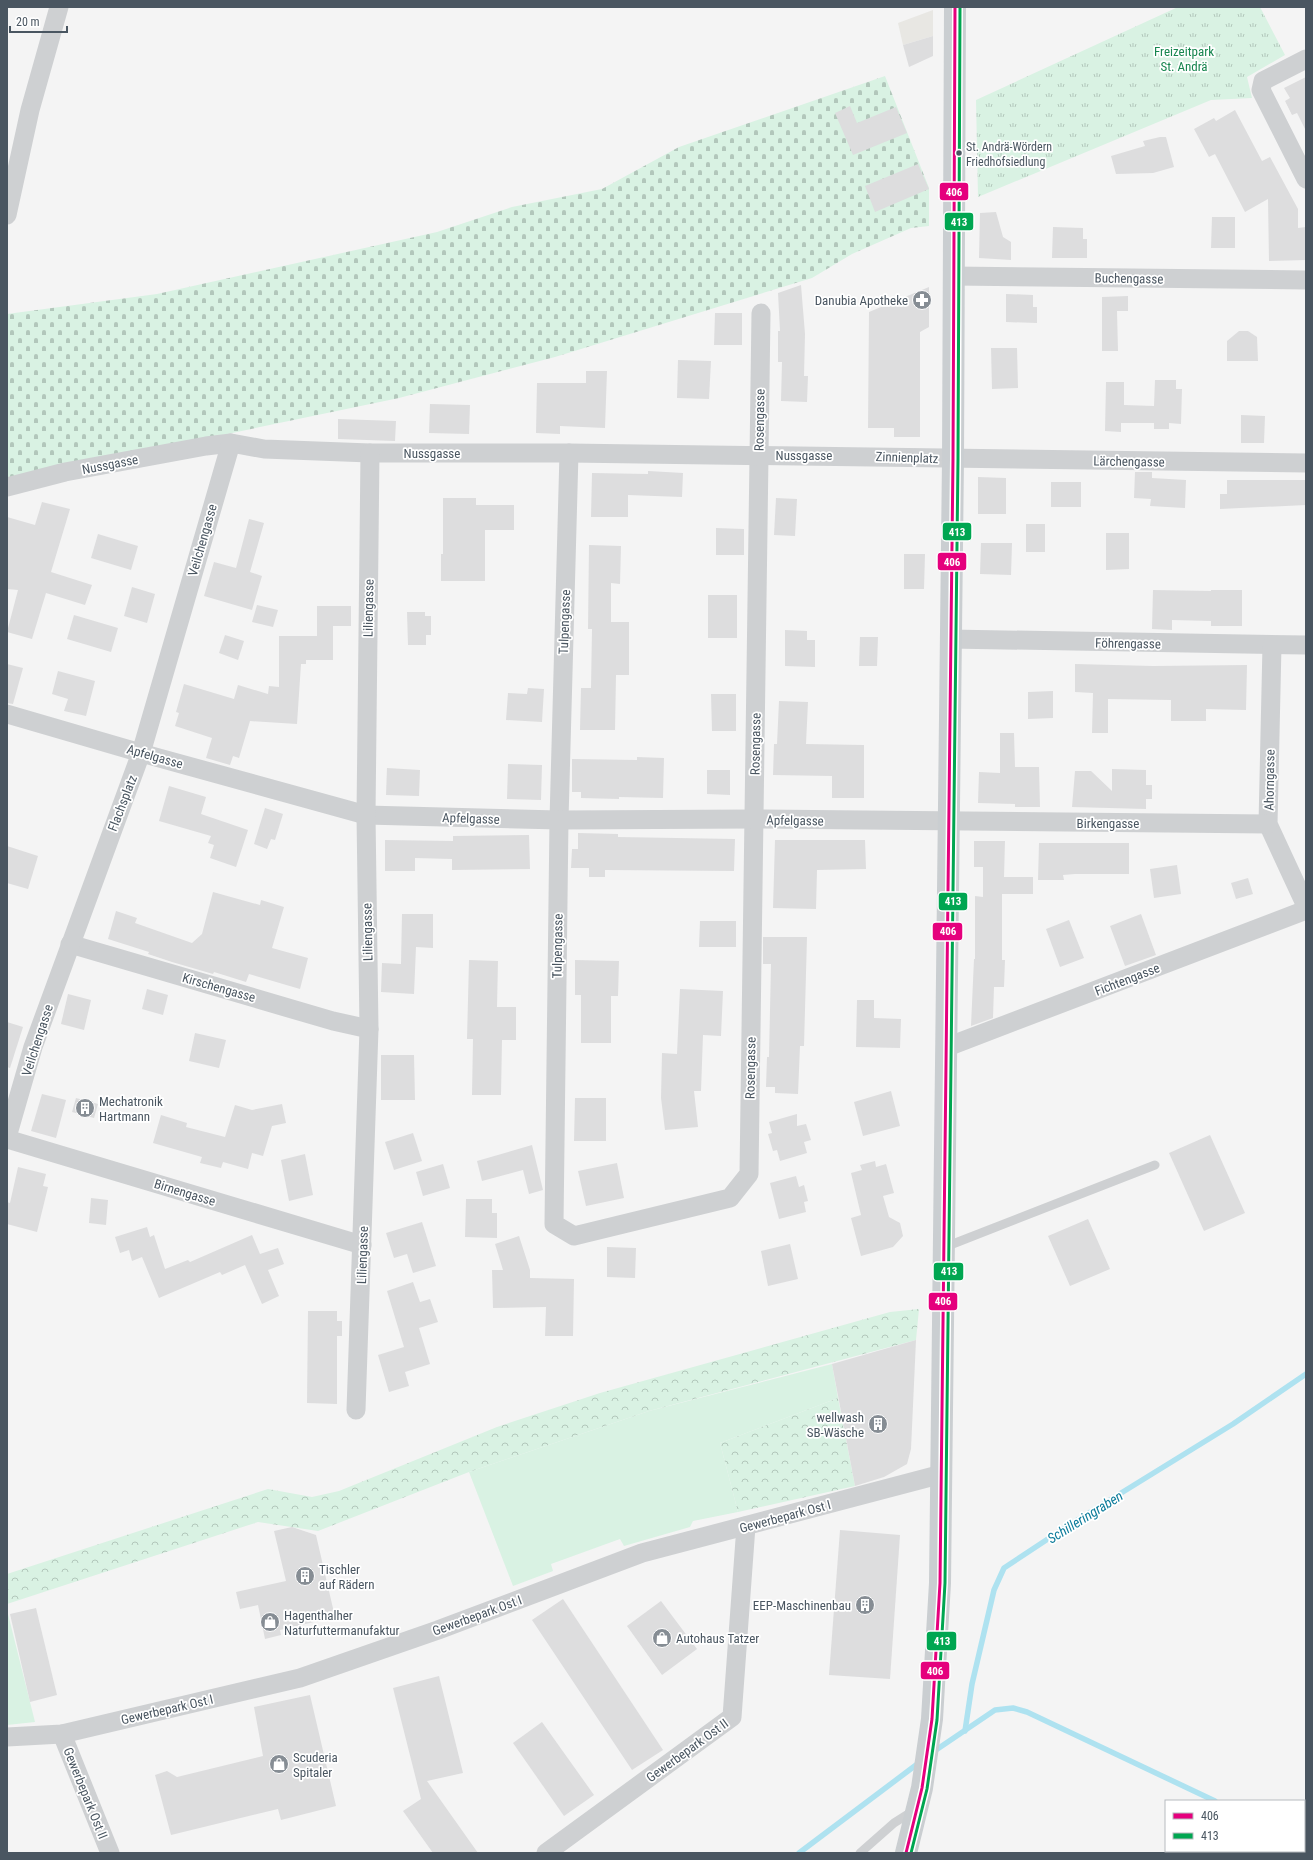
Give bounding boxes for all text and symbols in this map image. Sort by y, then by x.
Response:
scale bar [10,8,67,34]
text: 20 m [16,15,40,29]
park label: Freizeitpark St. Andrä [1154,44,1214,74]
place label: St. Andrä-Wördern Friedhofsiedlung [966,140,1052,169]
marker: St. Andrä-Wördern Friedhofsiedlung [954,148,964,158]
line badge: 406 [939,182,969,201]
text: 406 [946,186,963,199]
line badge: 413 [944,212,974,231]
text: 413 [951,216,968,229]
street label: Buchengasse [1095,270,1163,287]
pharmacy icon: Danubia Apotheke [911,289,933,311]
place label: Danubia Apotheke [815,293,908,308]
street label: Rosengasse [751,389,768,451]
street label: Nussgasse [404,446,460,461]
street label: Nussgasse [776,448,832,463]
street label: Zinnienplatz [875,449,939,466]
street label: Nussgasse [81,452,139,477]
street label: Lärchengasse [1093,453,1165,470]
street label: Veilchengasse [185,502,220,578]
line badge: 413 [942,522,972,541]
text: 413 [949,526,966,539]
line badge: 406 [937,552,967,571]
text: 406 [944,556,961,569]
street label: Liliengasse [360,579,377,637]
street label: Tulpengasse [556,589,573,655]
street label: Föhrengasse [1095,635,1161,652]
street label: Rosengasse [747,713,764,775]
street label: Apfelgasse [125,741,185,772]
street label: Ahorngasse [1261,749,1278,811]
street label: Flachsplatz [105,773,140,833]
street label: Apfelgasse [442,810,500,827]
street label: Apfelgasse [766,812,824,829]
street label: Birkengasse [1077,816,1139,831]
line badge: 413 [938,892,968,911]
text: 413 [945,895,962,908]
street label: Liliengasse [359,903,376,961]
street label: Tulpengasse [549,913,566,979]
line badge: 406 [932,922,963,941]
text: 406 [940,925,957,938]
street label: Fichtengasse [1093,960,1162,999]
street label: Kirschengasse [181,970,257,1005]
street label: Veilchengasse [19,1002,56,1078]
street label: Rosengasse [742,1037,759,1099]
place label: Mechatronik Hartmann [99,1094,163,1124]
building icon: Mechatronik Hartmann [74,1097,96,1119]
street label: Birnengasse [152,1176,217,1209]
street label: Liliengasse [354,1226,371,1284]
line badge: 413 [933,1262,964,1281]
text: 413 [941,1265,958,1278]
line badge: 406 [928,1292,958,1311]
text: 406 [935,1295,952,1308]
place label: wellwash SB-Wäsche [807,1410,864,1440]
building icon: wellwash SB-Wäsche [867,1413,889,1435]
water label: Schilleringraben [1044,1487,1126,1547]
street label: Gewerbepark Ost I [738,1497,832,1536]
place label: Tischler auf Rädern [319,1562,375,1592]
building icon: Tischler auf Rädern [294,1565,316,1587]
street label: Gewerbepark Ost I [430,1592,524,1639]
building icon: EEP-Maschinenbau [854,1594,876,1616]
place label: EEP-Maschinenbau [753,1598,851,1613]
place label: Hagenthalher Naturfuttermanufaktur [284,1608,400,1638]
shop icon: Hagenthalher Naturfuttermanufaktur [259,1611,281,1633]
shop icon: Autohaus Tatzer [651,1627,673,1649]
place label: Autohaus Tatzer [676,1631,759,1646]
line badge: 413 [926,1631,957,1651]
text: 413 [934,1635,951,1648]
line badge: 406 [920,1661,950,1680]
text: 406 [927,1665,944,1678]
street label: Gewerbepark Ost I [120,1692,215,1727]
street label: Gewerbepark Ost II [644,1716,731,1785]
street label: Gewerbepark Ost II [60,1745,111,1841]
place label: Scuderia Spitaler [293,1750,338,1780]
shop icon: Scuderia Spitaler [268,1753,290,1775]
legend [1165,1800,1305,1852]
text: 406 [1201,1809,1219,1823]
text: 413 [1201,1829,1219,1843]

